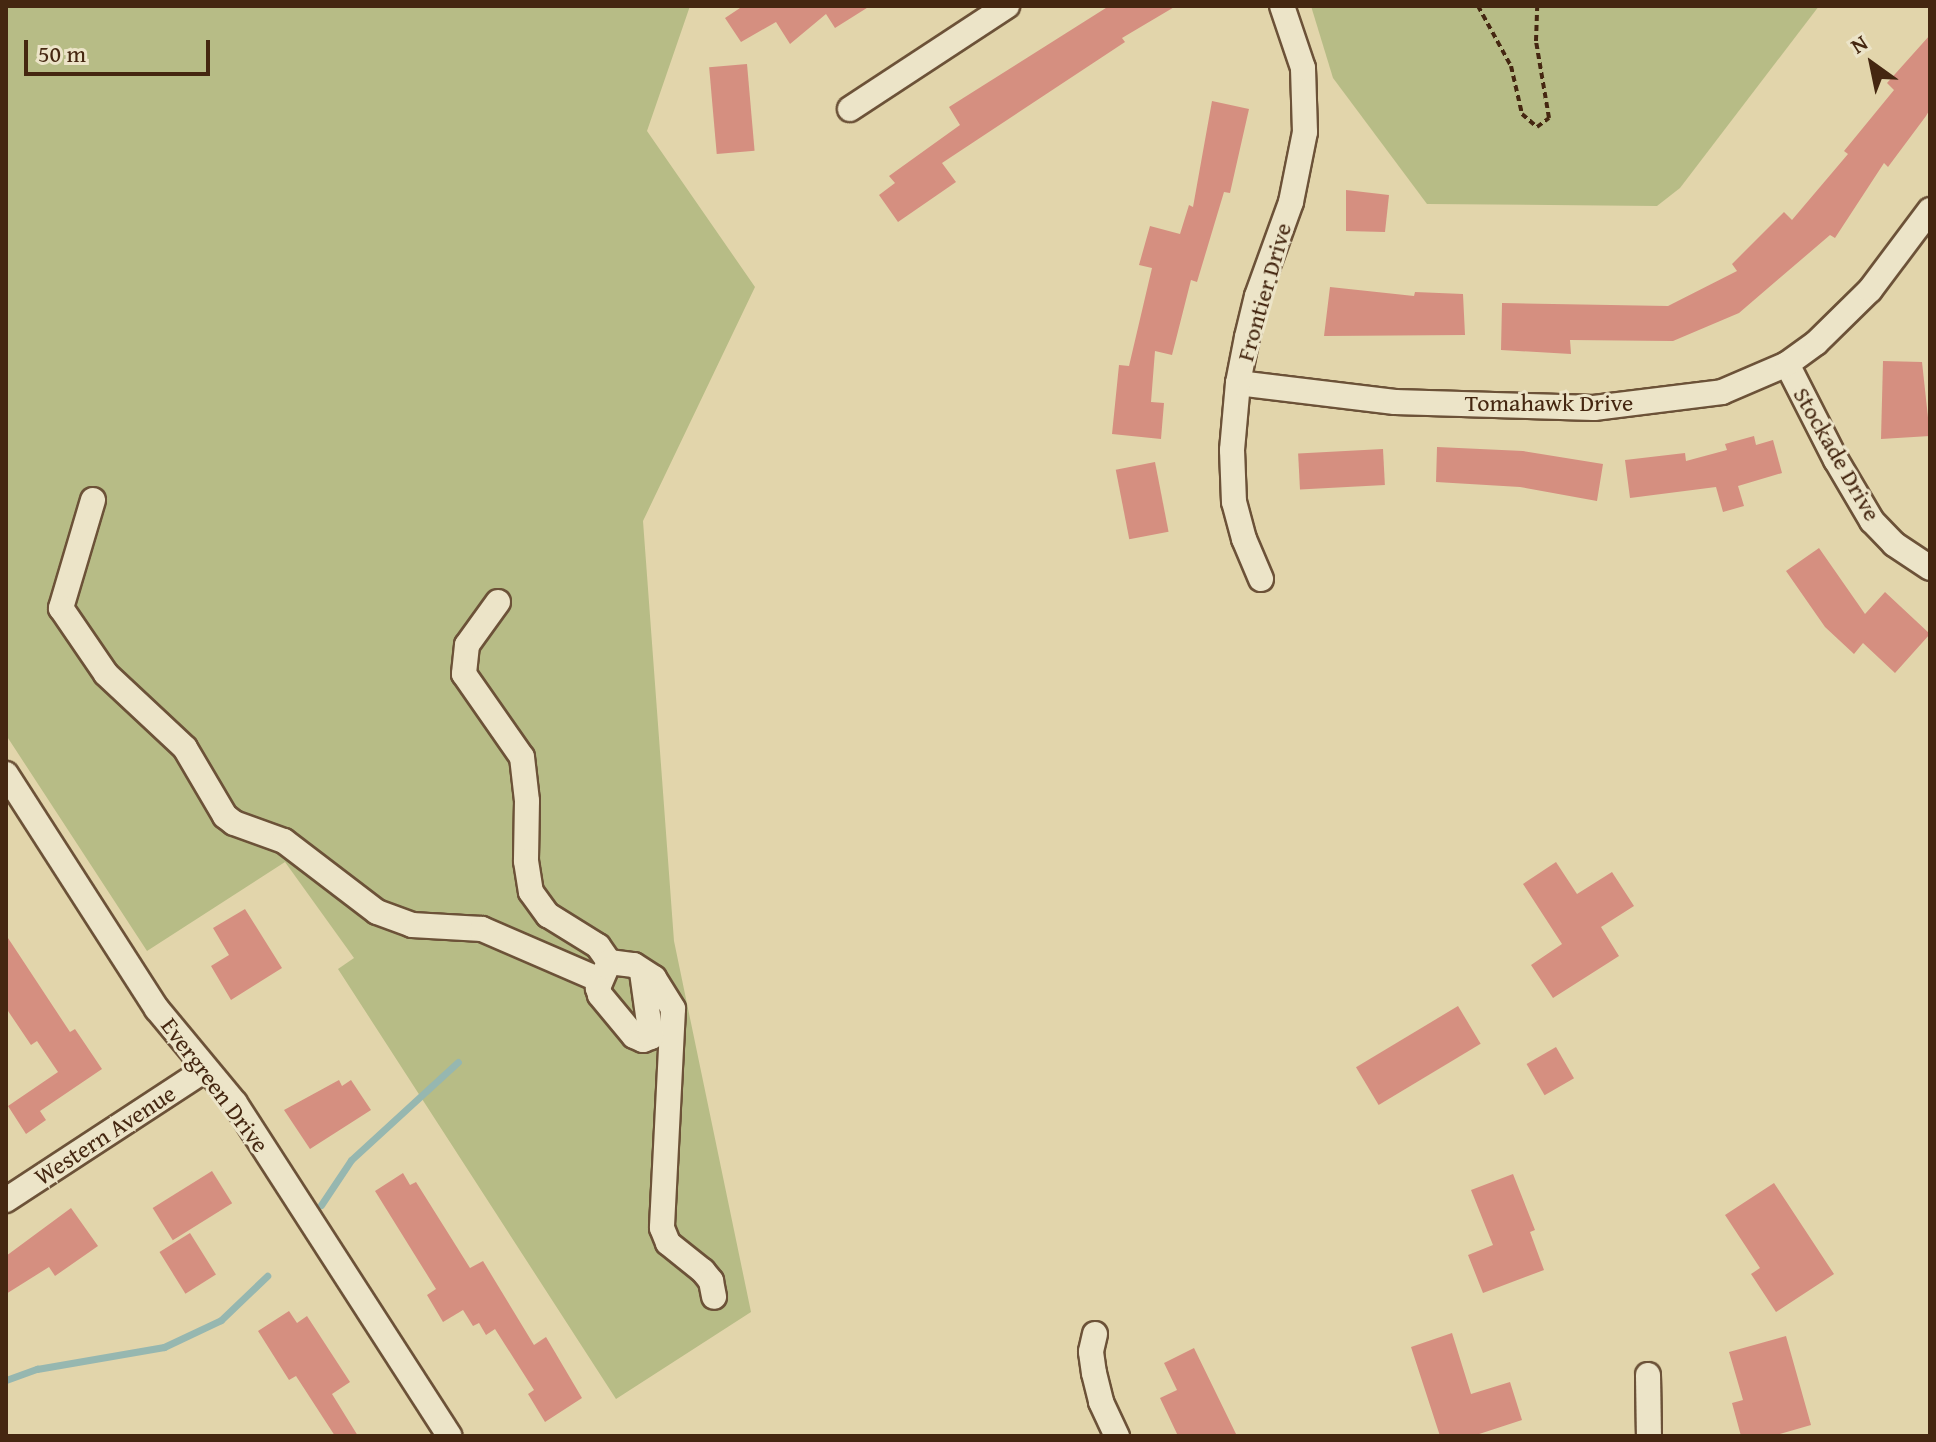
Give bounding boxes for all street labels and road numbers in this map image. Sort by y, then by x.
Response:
street label: Frontier Drive [1231,220,1297,364]
street label: Stockade Drive [1787,382,1887,526]
street label: Tomahawk Drive [1465,389,1633,417]
street label: Evergreen Drive [155,1012,275,1158]
street label: Western Avenue [29,1079,181,1191]

